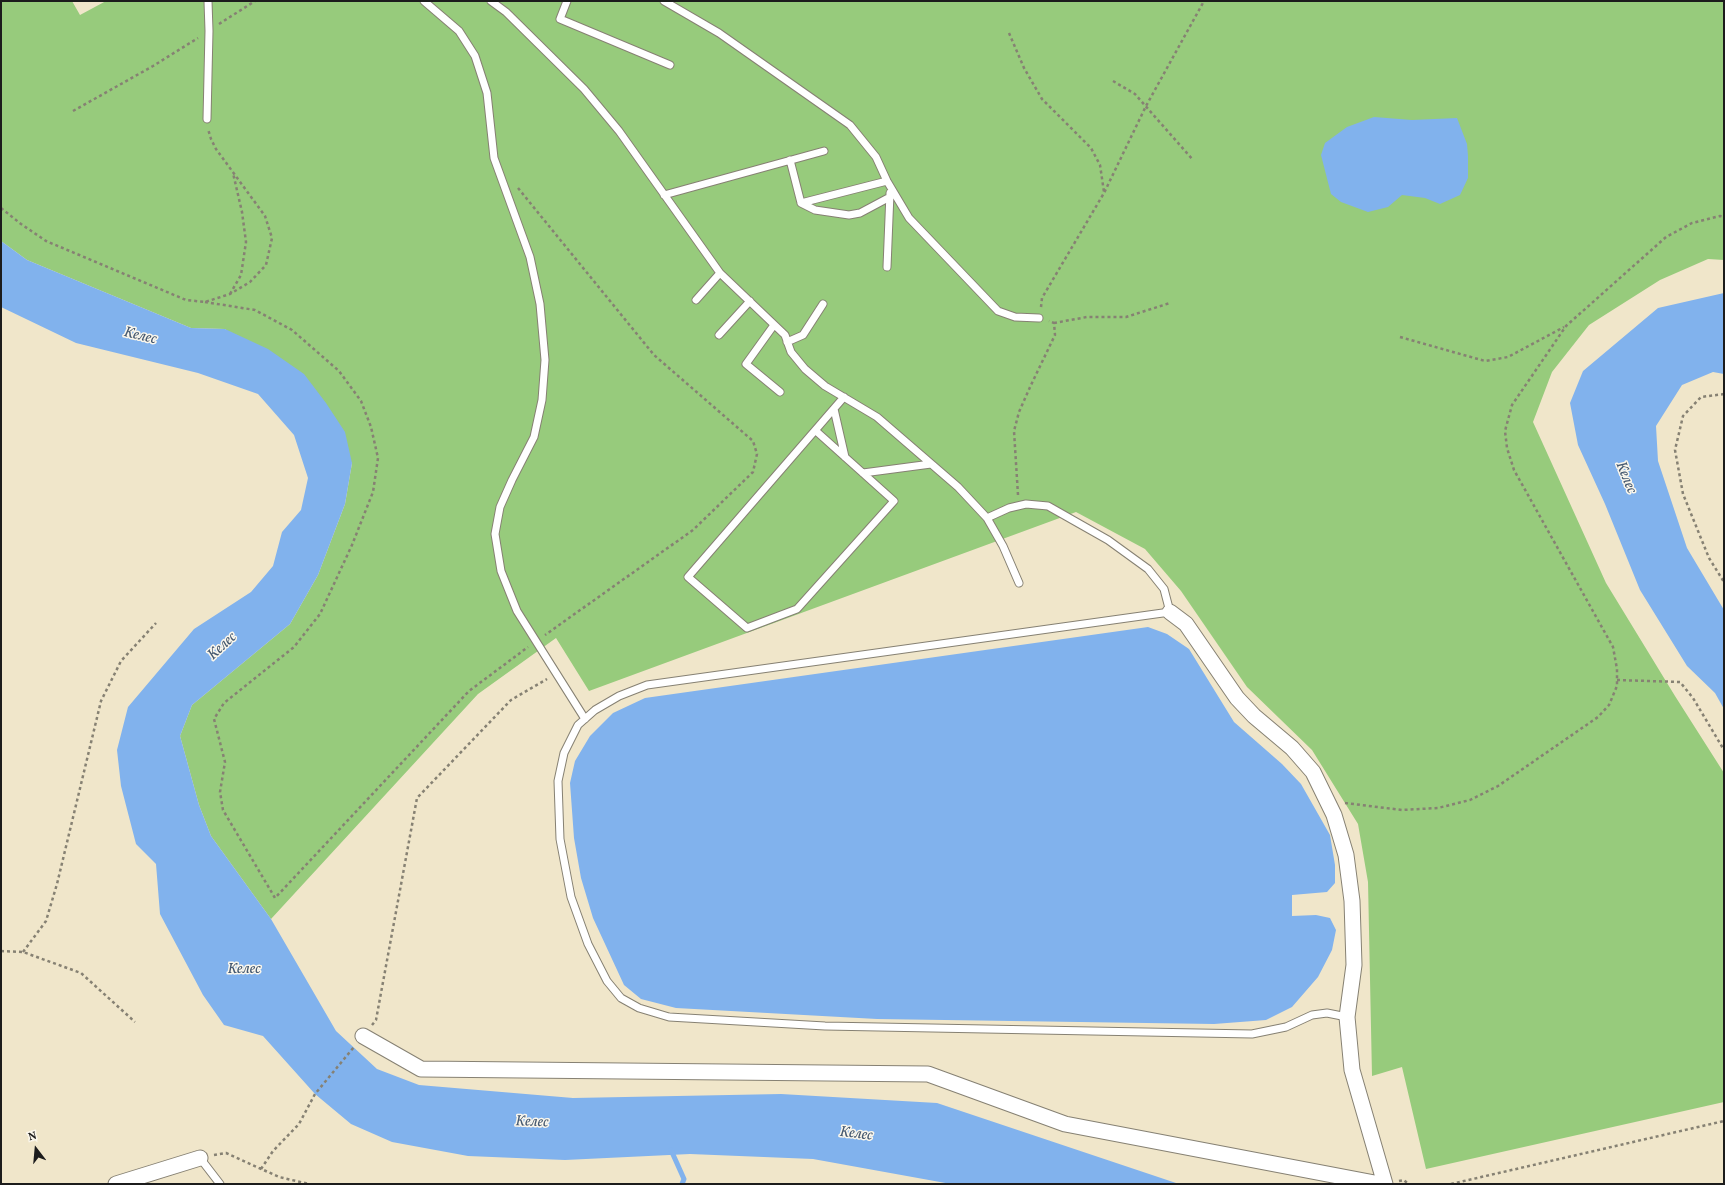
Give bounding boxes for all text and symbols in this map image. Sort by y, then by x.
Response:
water label: Келес [122,324,158,350]
water label: Келес [1610,459,1640,497]
water label: Келес [205,629,241,665]
water label: Келес [227,961,261,979]
water label: Келес [515,1113,549,1133]
water label: Келес [838,1124,874,1146]
north arrow [16,1129,56,1169]
text: N [27,1129,38,1145]

